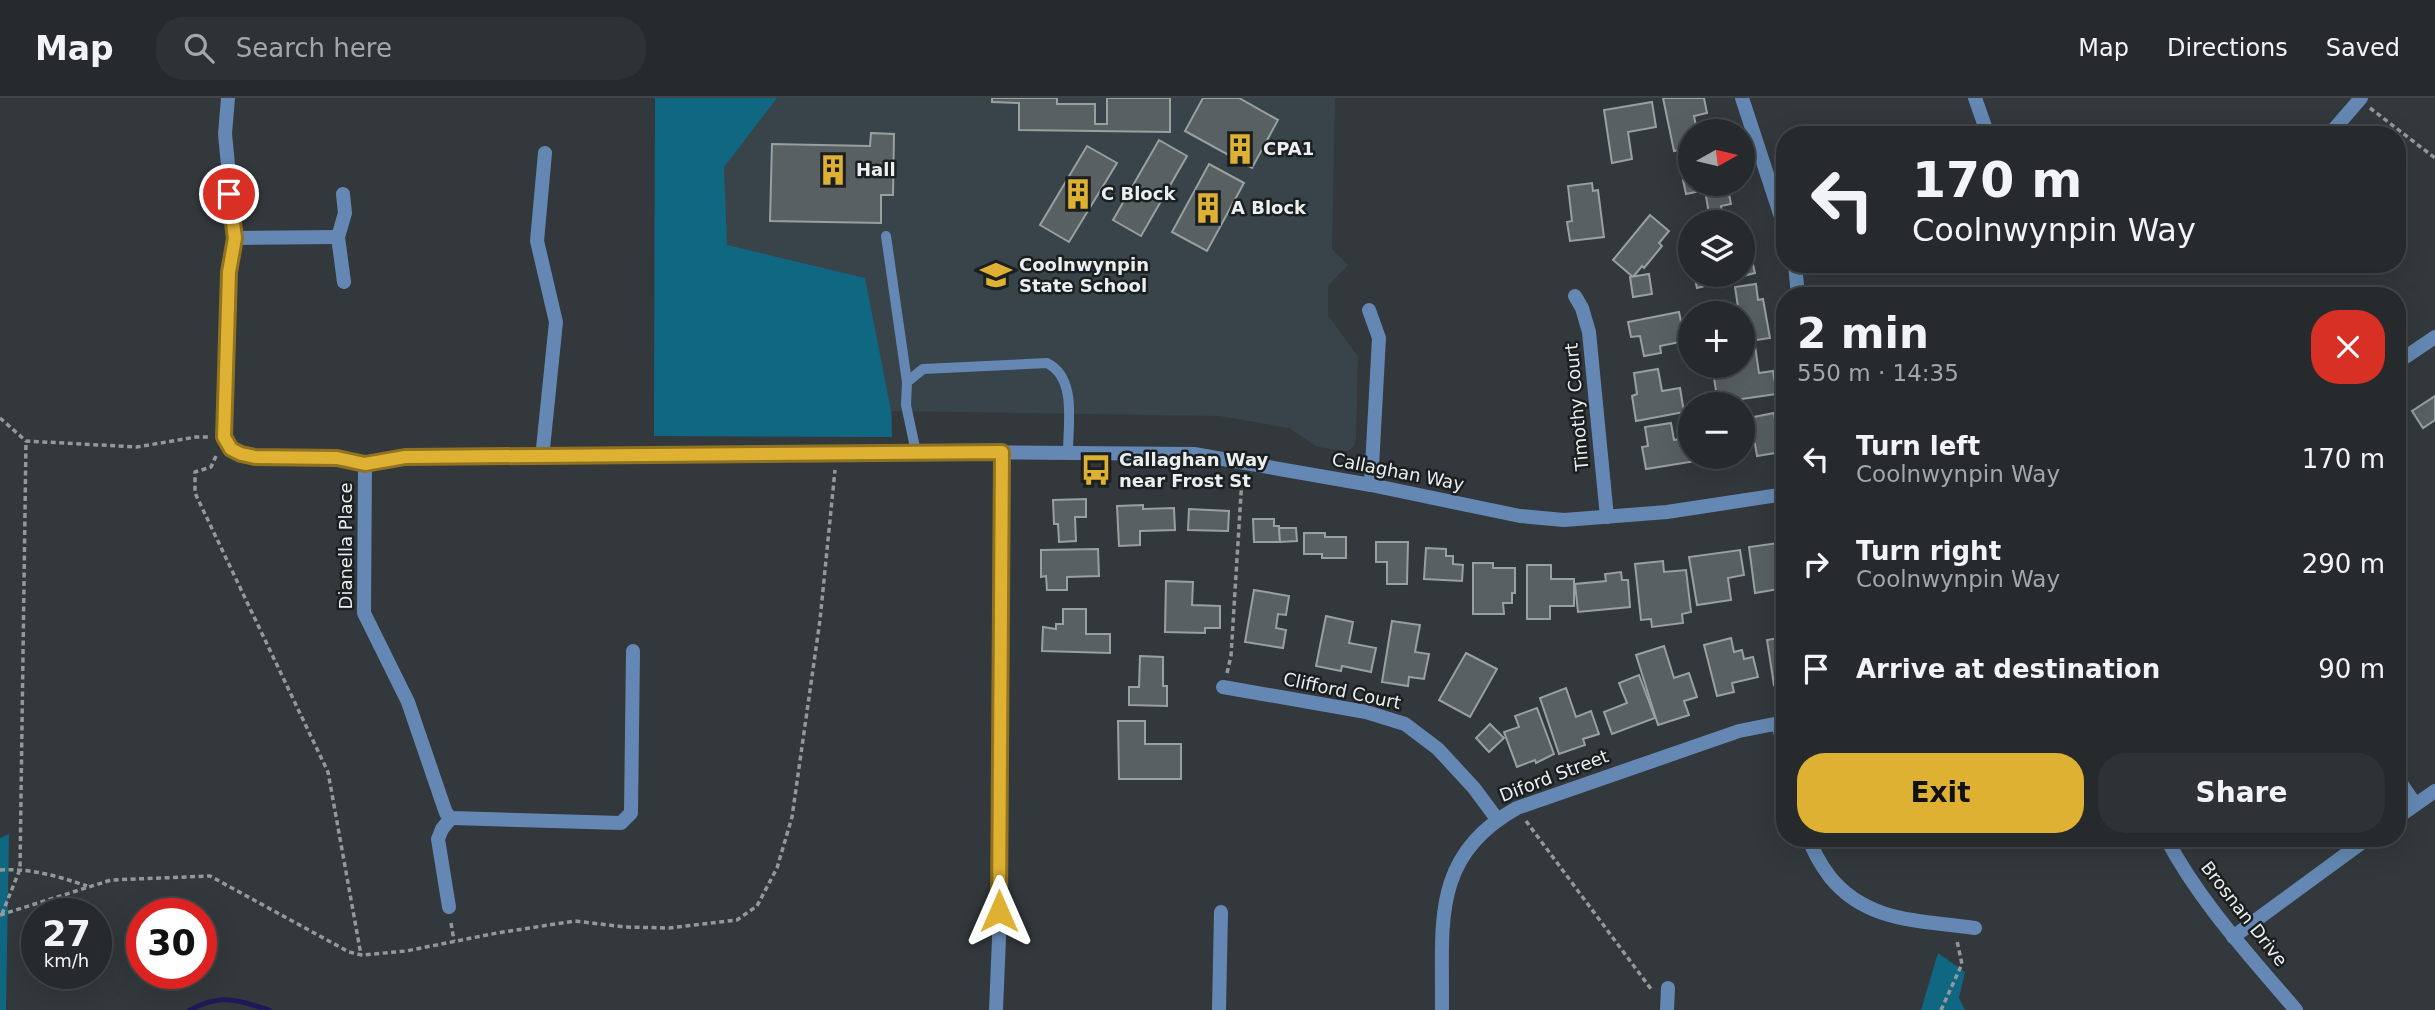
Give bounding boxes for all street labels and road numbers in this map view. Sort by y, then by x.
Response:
street label: Timothy Court [1560,342,1593,473]
street label: Callaghan Way [1330,448,1466,495]
street label: Dianella Place [335,483,356,609]
street label: Clifford Court [1281,668,1403,713]
street label: Diford Street [1496,745,1611,806]
street label: Brosnan Drive [2197,857,2292,970]

